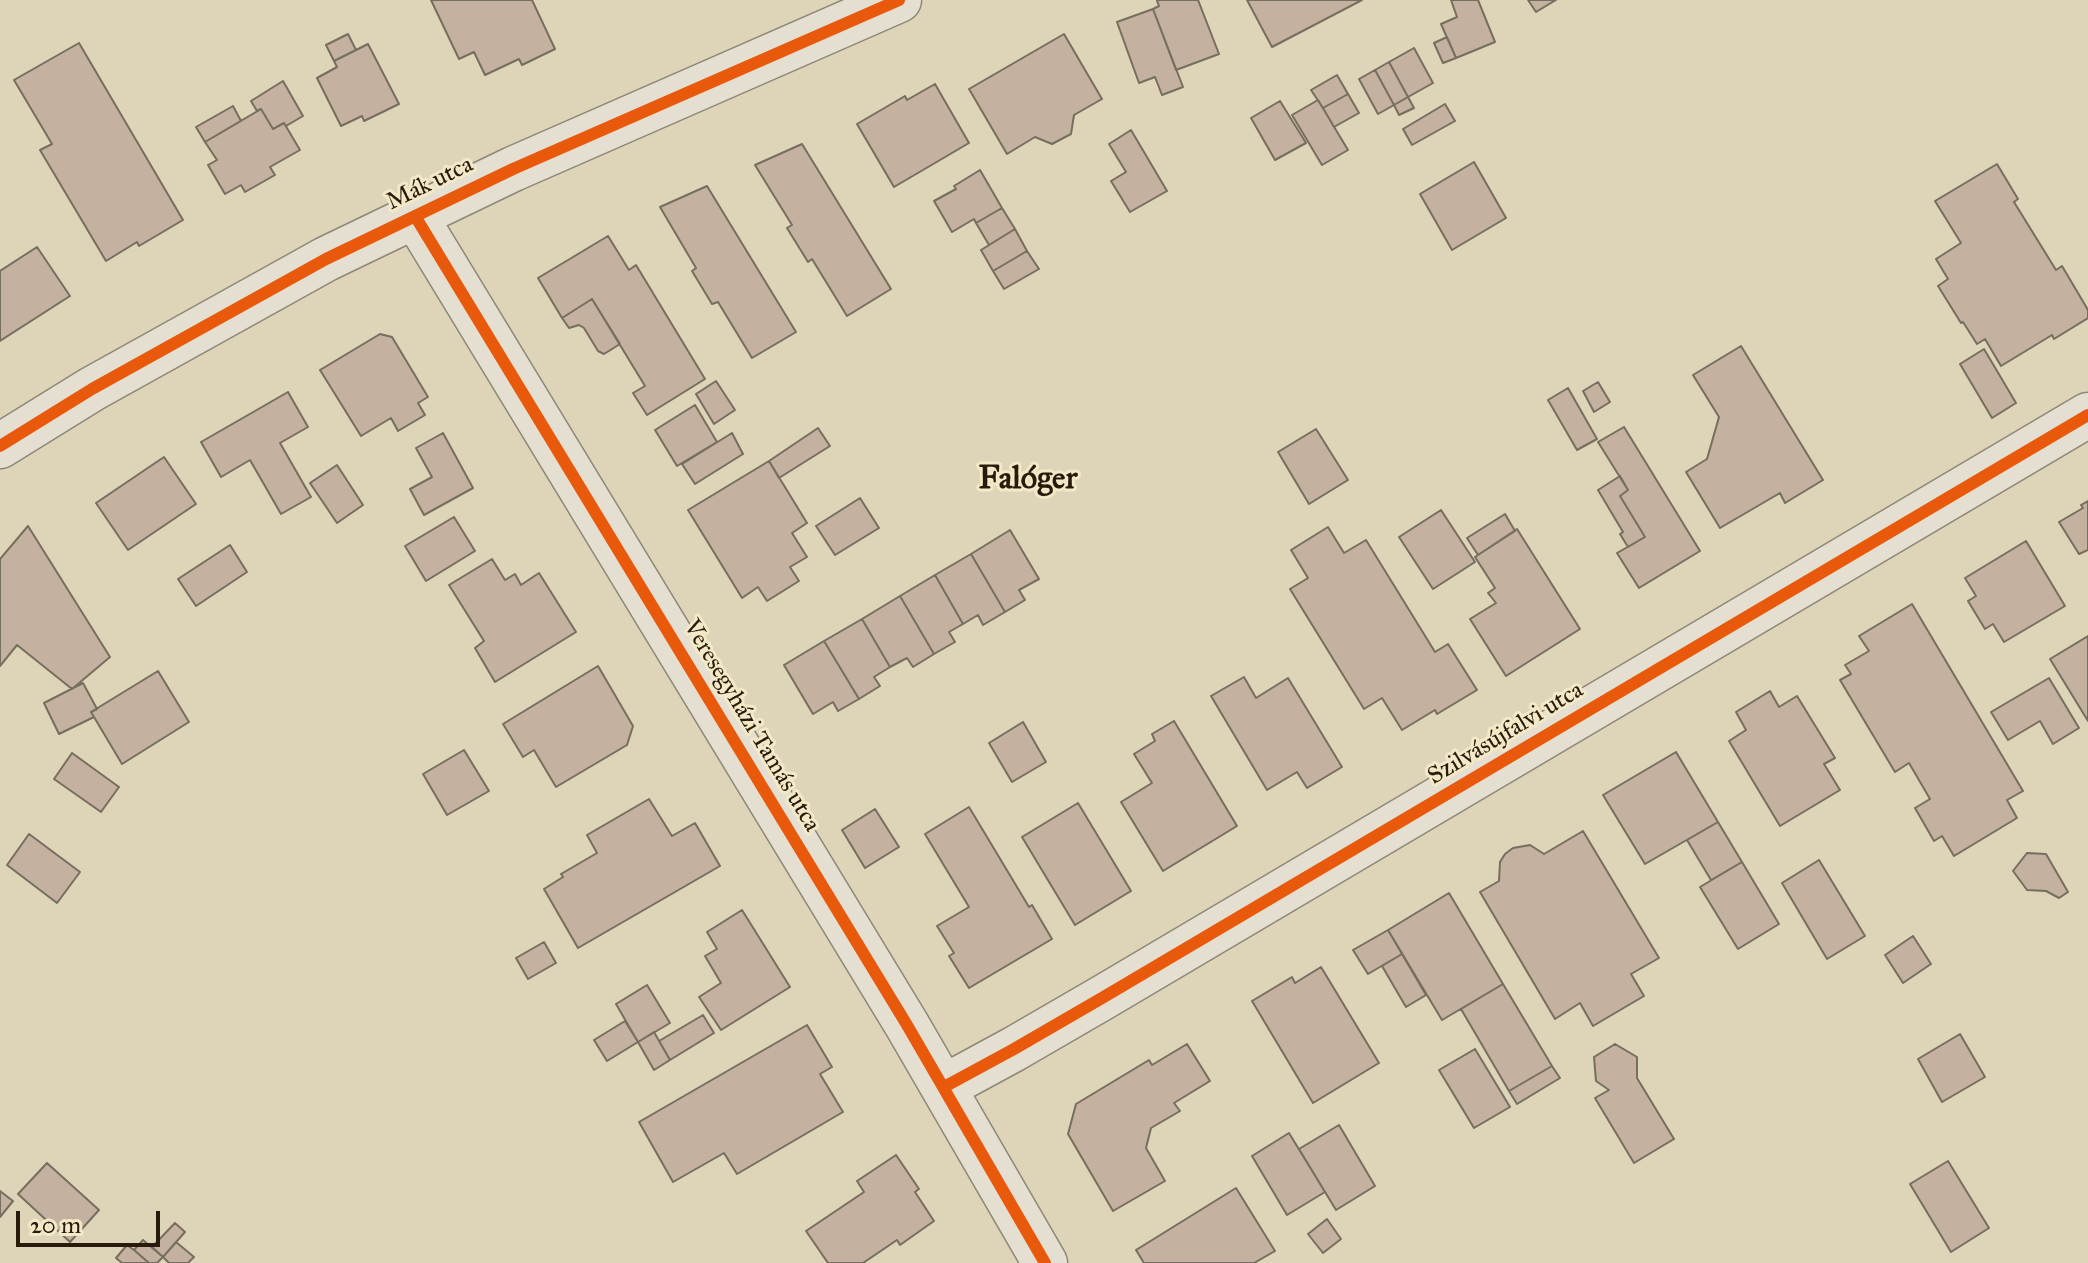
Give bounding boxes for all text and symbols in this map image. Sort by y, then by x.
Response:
street label: Mák utca [382,151,478,217]
district label: Falóger [979,461,1077,499]
street label: Veresegyházi Tamás utca [676,615,826,837]
street label: Szilvásújfalvi utca [1423,676,1589,792]
scale bar [20,1195,164,1245]
text: 20 m [30,1210,81,1240]

